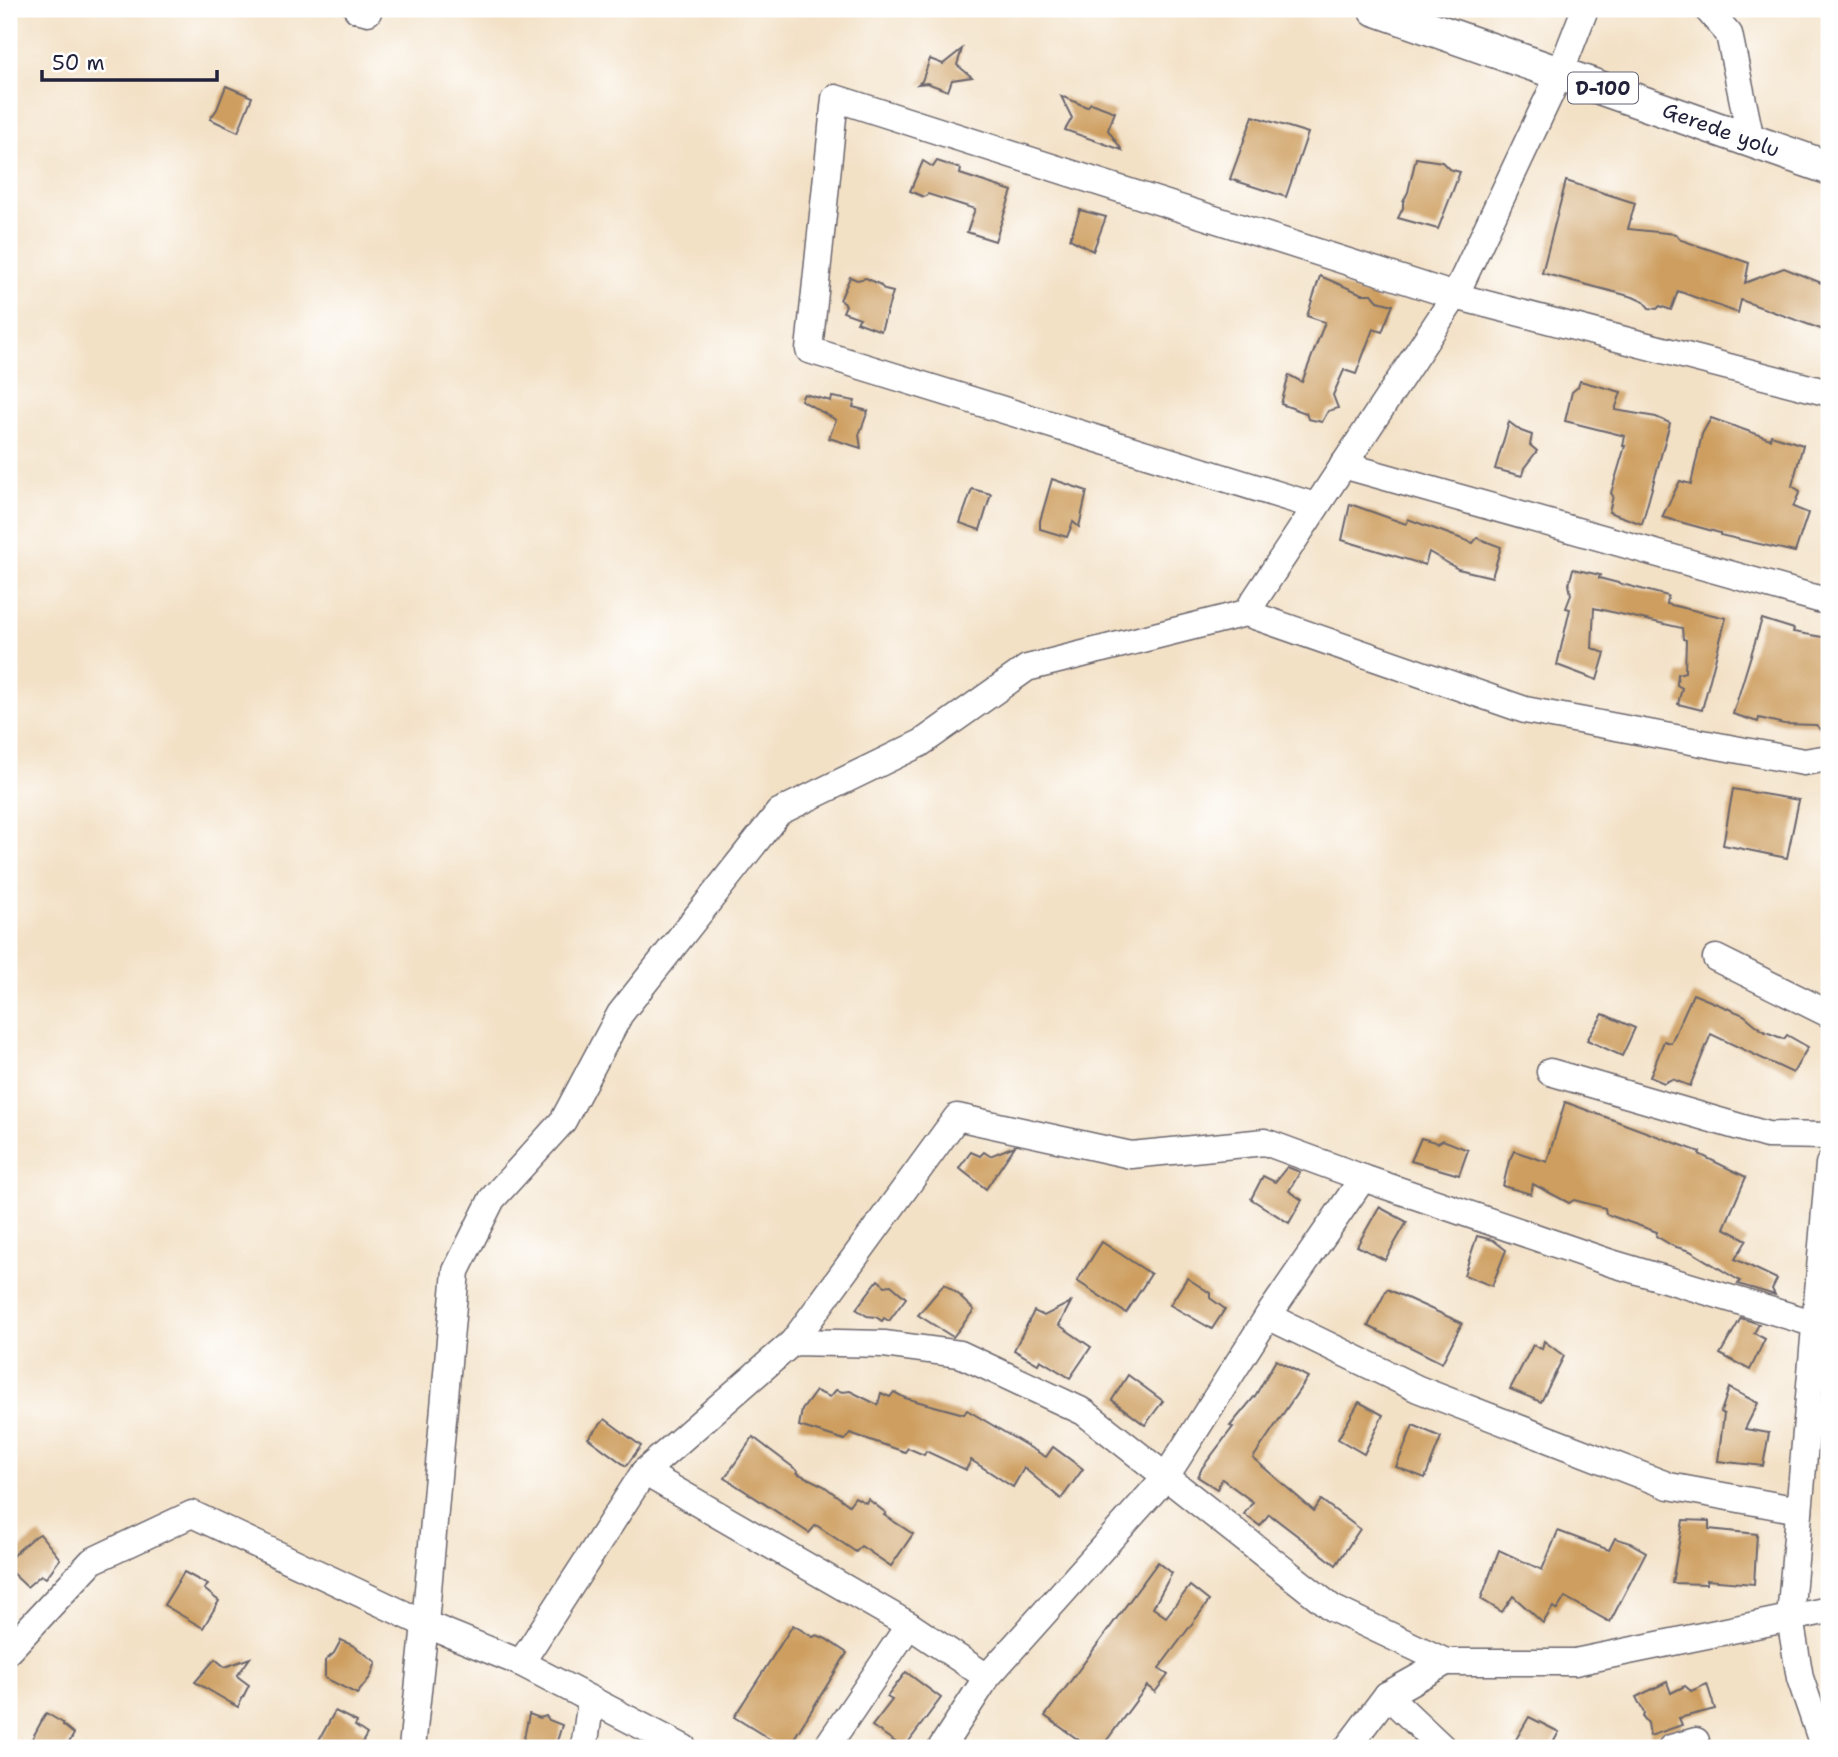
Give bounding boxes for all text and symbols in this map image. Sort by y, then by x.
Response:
scale bar [42,38,217,82]
text: 50 m [52,49,105,77]
road number: D-100 [1568,72,1638,104]
street label: Gerede yolu [1659,96,1783,164]

